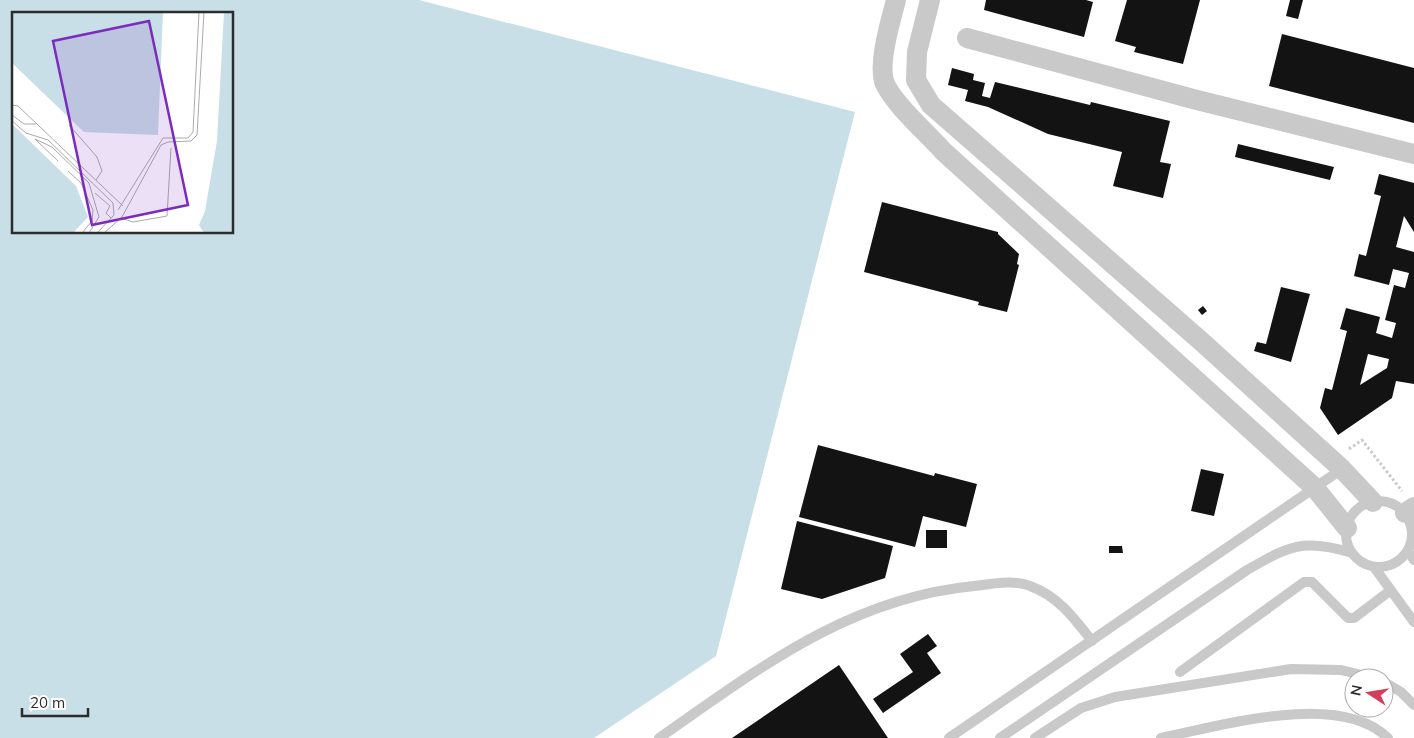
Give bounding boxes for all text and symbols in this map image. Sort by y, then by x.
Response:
inset map [12,12,234,234]
north arrow [1344,668,1394,718]
text: N [1346,683,1366,697]
scale bar [22,686,89,718]
text: 20 m [30,693,65,712]

